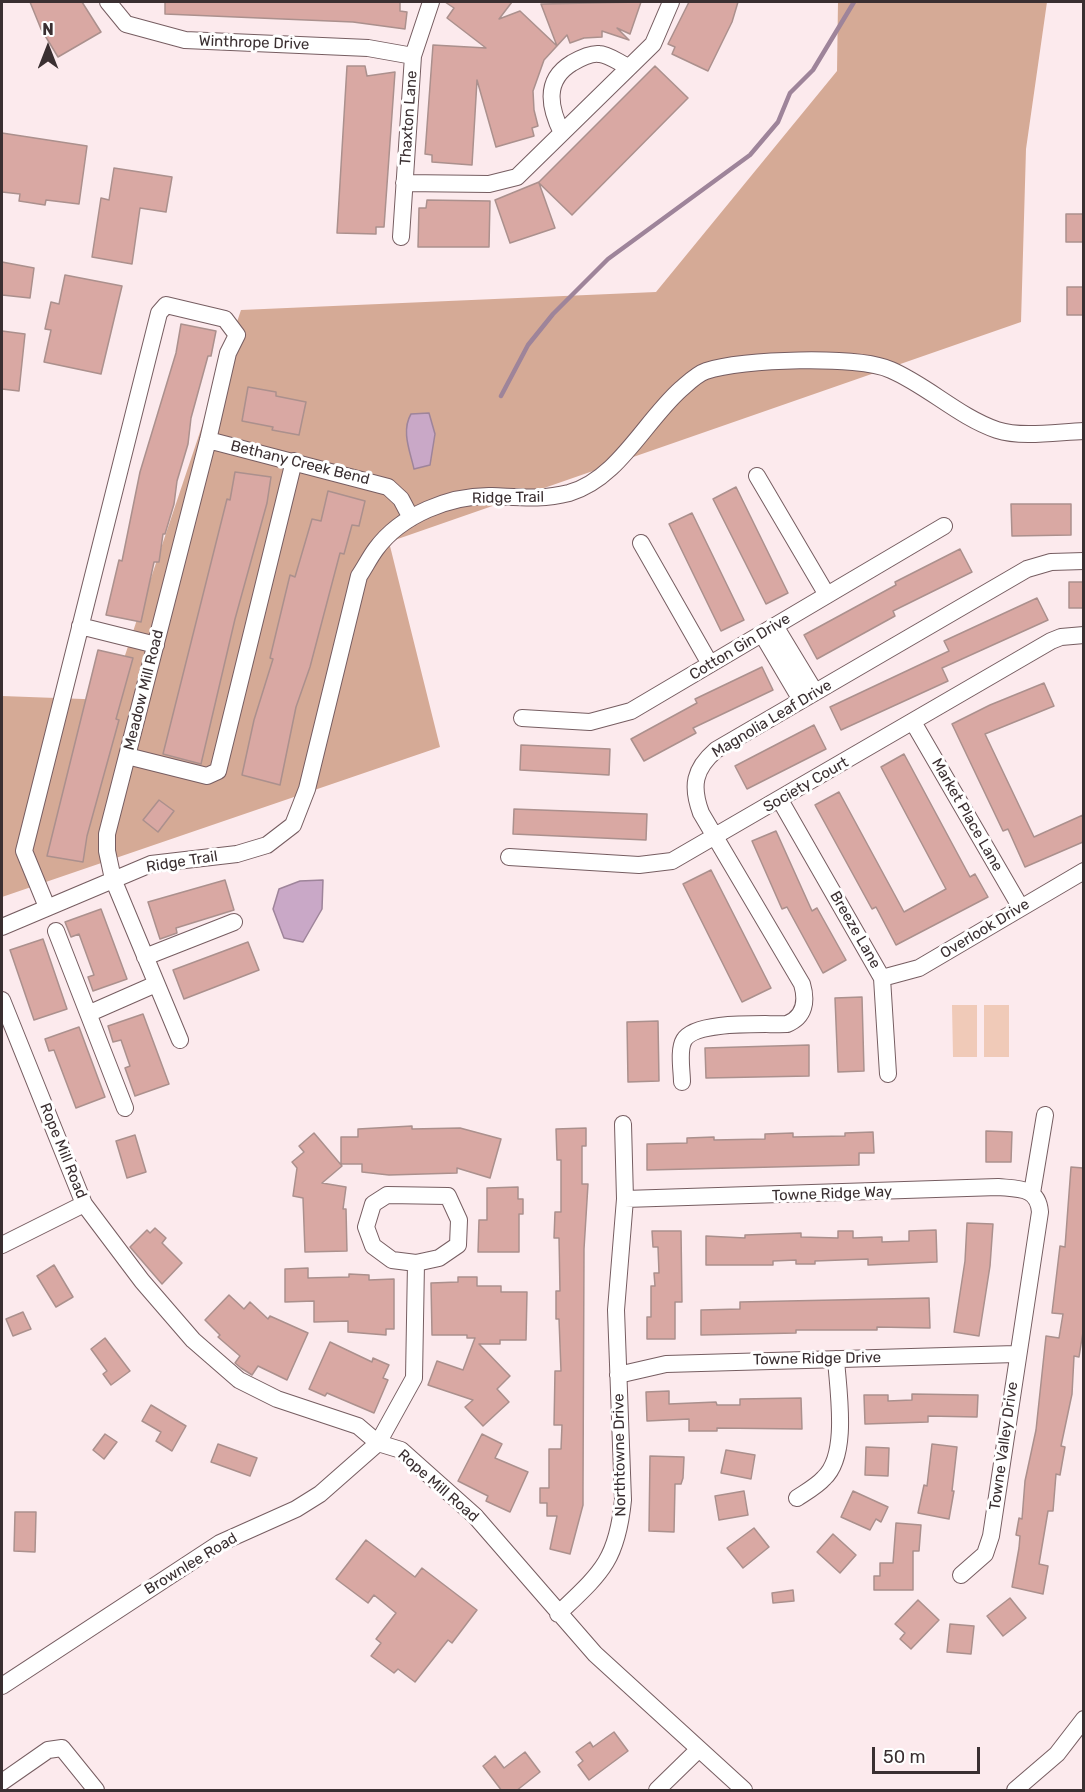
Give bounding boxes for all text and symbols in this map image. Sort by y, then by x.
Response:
north arrow [18,18,78,78]
text: N [42,20,54,39]
street label: Winthrope Drive [198,32,310,54]
street label: Thaxton Lane [397,70,421,166]
street label: Bethany Creek Bend [229,437,371,489]
street label: Ridge Trail [472,488,544,508]
street label: Cotton Gin Drive [686,610,794,684]
street label: Meadow Mill Road [120,628,168,752]
street label: Magnolia Leaf Drive [709,676,835,762]
street label: Society Court [760,753,852,817]
street label: Market Place Lane [927,755,1007,875]
street label: Ridge Trail [145,847,219,877]
street label: Breeze Lane [826,888,884,972]
street label: Overlook Drive [937,895,1033,963]
street label: Rope Mill Road [36,1101,90,1201]
street label: Towne Ridge Way [772,1183,892,1205]
street label: Towne Ridge Drive [753,1349,881,1369]
street label: Towne Valley Drive [986,1381,1022,1511]
street label: Northtowne Drive [610,1393,630,1517]
street label: Rope Mill Road [394,1446,482,1526]
street label: Brownlee Road [141,1529,241,1599]
scale bar [875,1735,983,1773]
text: 50 m [883,1746,926,1768]

